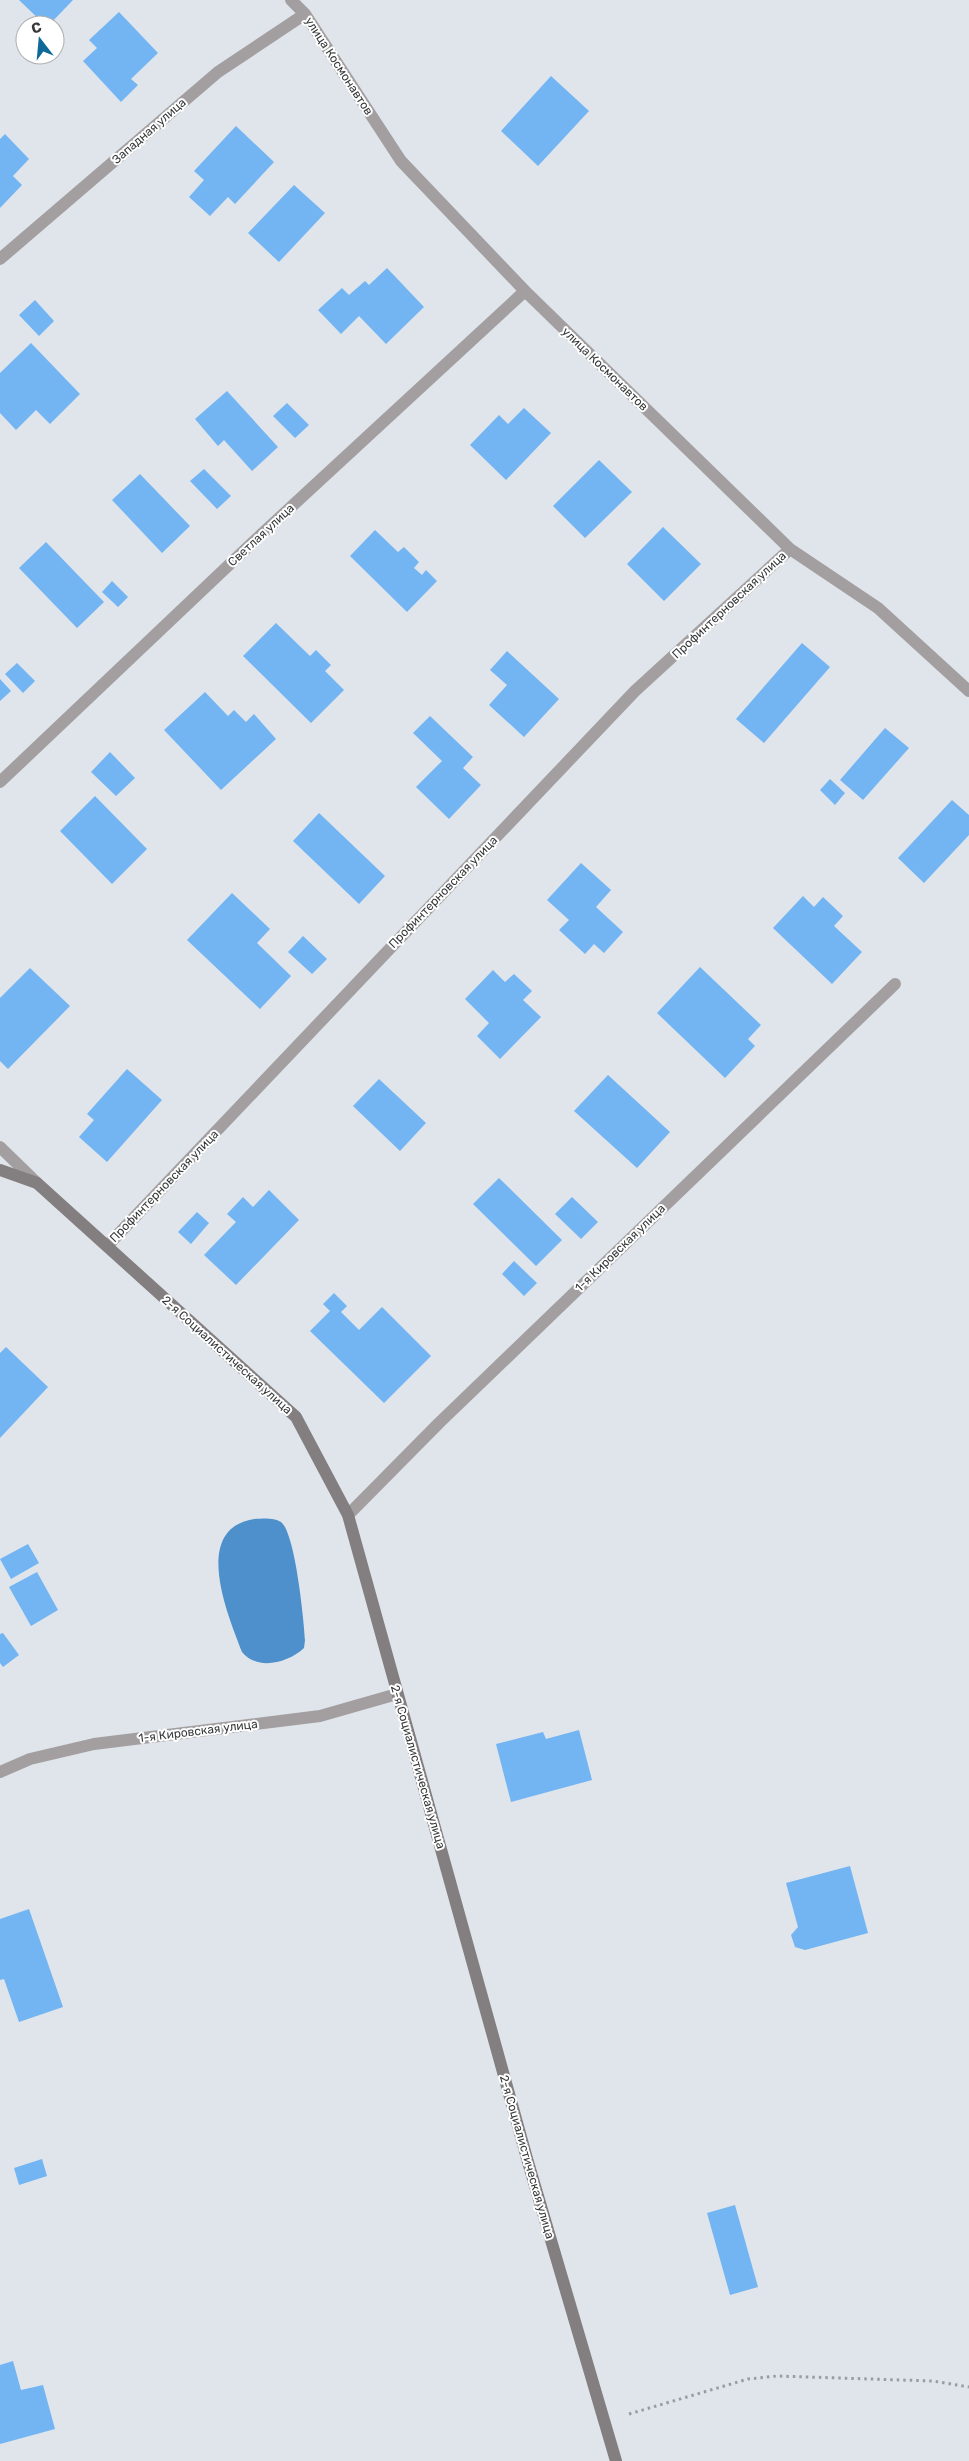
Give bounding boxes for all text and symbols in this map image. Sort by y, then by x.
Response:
street label: улица Космонавтов [302,14,376,118]
north arrow [15,15,65,65]
text: С [29,18,44,38]
street label: Западная улица [109,95,189,167]
street label: улица Космонавтов [559,324,651,414]
street label: Светлая улица [225,501,297,569]
street label: Профинтерновская улица [669,549,789,661]
street label: Профинтерновская улица [386,833,500,951]
street label: Профинтерновская улица [107,1127,221,1245]
street label: 1-я Кировская улица [572,1201,668,1295]
street label: 2-я Социалистическая улица [159,1293,295,1417]
street label: 2-я Социалистическая улица [388,1684,448,1850]
street label: 1-я Кировская улица [138,1717,258,1745]
street label: 2-я Социалистическая улица [497,2074,557,2240]

